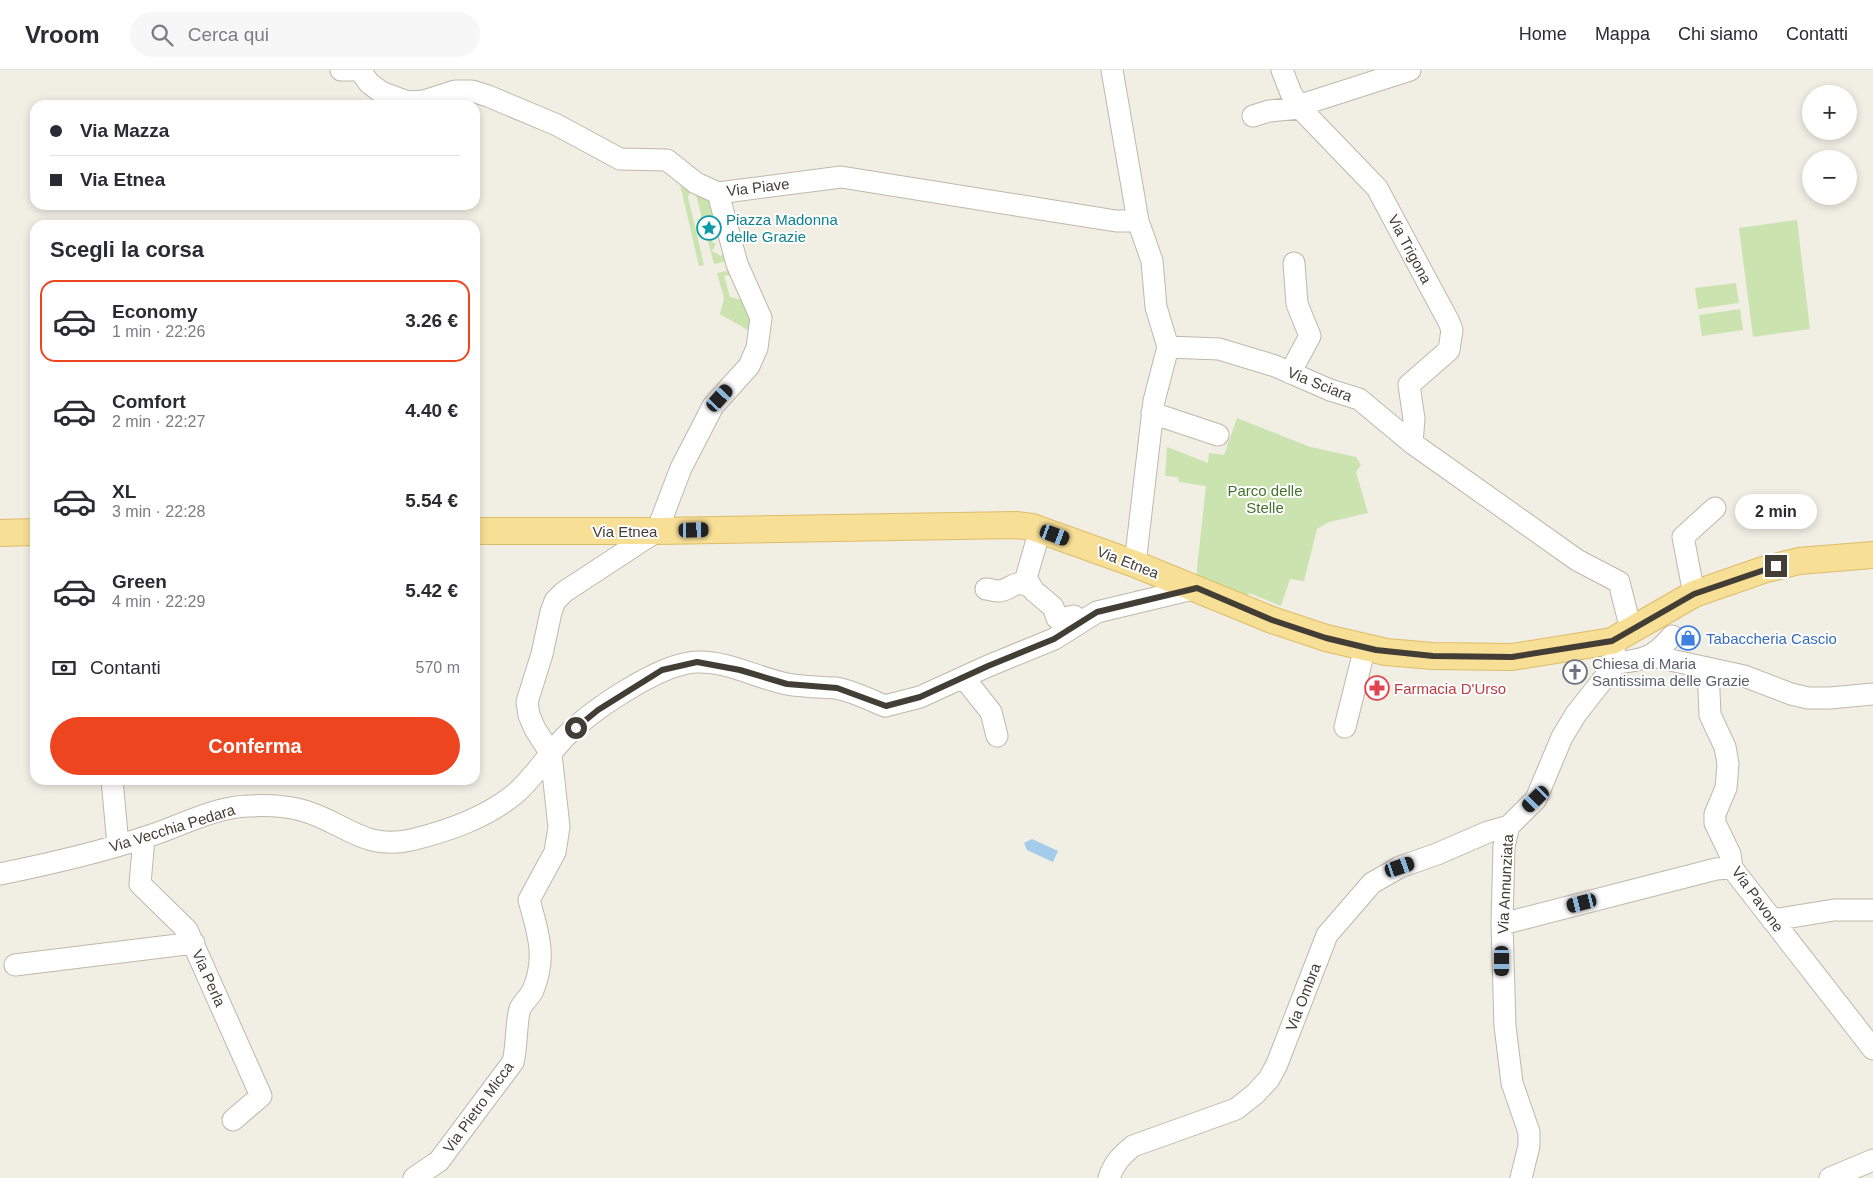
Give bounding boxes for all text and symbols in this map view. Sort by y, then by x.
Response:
search box [130,12,480,57]
text: Vroom [25,21,100,48]
icon: search [148,21,176,49]
text: Cerca qui [188,24,269,45]
text: Home [1519,24,1567,44]
text: Mappa [1595,24,1650,44]
text: Chi siamo [1678,24,1758,44]
text: Contatti [1786,24,1848,44]
map controls [1802,85,1857,205]
button: + [1802,85,1857,140]
text: Via Mazza [80,120,169,141]
button: − [1802,150,1857,205]
text: Via Etnea [80,169,165,190]
street label: Via Piave [726,175,790,199]
place label: Piazza Madonna delle Grazie [726,211,838,245]
street label: Via Trigona [1385,212,1436,287]
place icon: Piazza Madonna delle Grazie [696,215,722,241]
text: Scegli la corsa [50,237,204,262]
icon: car [52,299,97,344]
text: Economy [112,301,198,322]
text: 3.26 € [405,310,458,331]
text: 1 min · 22:26 [112,323,205,340]
street label: Via Sciara [1285,363,1355,405]
car [704,382,735,414]
icon: car [52,389,97,434]
text: Comfort [112,391,186,412]
text: 4.40 € [405,400,458,421]
text: 2 min · 22:27 [112,413,205,430]
icon: car [52,479,97,524]
text: XL [112,481,136,502]
park label: Parco delle Stelle [1227,482,1303,516]
text: 5.54 € [405,490,458,511]
callout: 2 min [1735,494,1817,528]
text: 3 min · 22:28 [112,503,205,520]
text: 2 min [1755,503,1797,520]
car [678,522,709,538]
street label: Via Etnea [593,523,658,540]
car [1038,523,1071,547]
street label: Via Etnea [1095,542,1162,582]
route end [1765,555,1787,577]
icon: car [52,569,97,614]
text: Green [112,571,167,592]
text: 5.42 € [405,580,458,601]
text: 4 min · 22:29 [112,593,205,610]
shop icon: Tabaccheria Cascio [1675,625,1701,651]
place label: Tabaccheria Cascio [1706,630,1837,647]
icon: cash [50,654,78,682]
place label: Chiesa di Maria Santissima delle Grazie [1592,655,1750,689]
text: Contanti [90,657,161,678]
text: 570 m [416,659,460,676]
church icon: Chiesa di Maria Santissima delle Grazie [1562,659,1588,685]
pharmacy icon: Farmacia D'Urso [1364,675,1390,701]
place label: Farmacia D'Urso [1394,680,1506,697]
button: Conferma [50,717,460,775]
route start [565,717,587,739]
car [1520,783,1552,815]
street label: Via Vecchia Pedara [107,801,238,855]
street label: Via Annunziata [1494,833,1516,934]
car [1383,855,1416,879]
street label: Via Pavone [1729,863,1787,935]
car [1565,892,1598,914]
car [1494,946,1509,976]
street label: Via Perla [189,947,229,1010]
street label: Via Ombra [1282,960,1324,1033]
street label: Via Pietro Micca [439,1058,517,1156]

